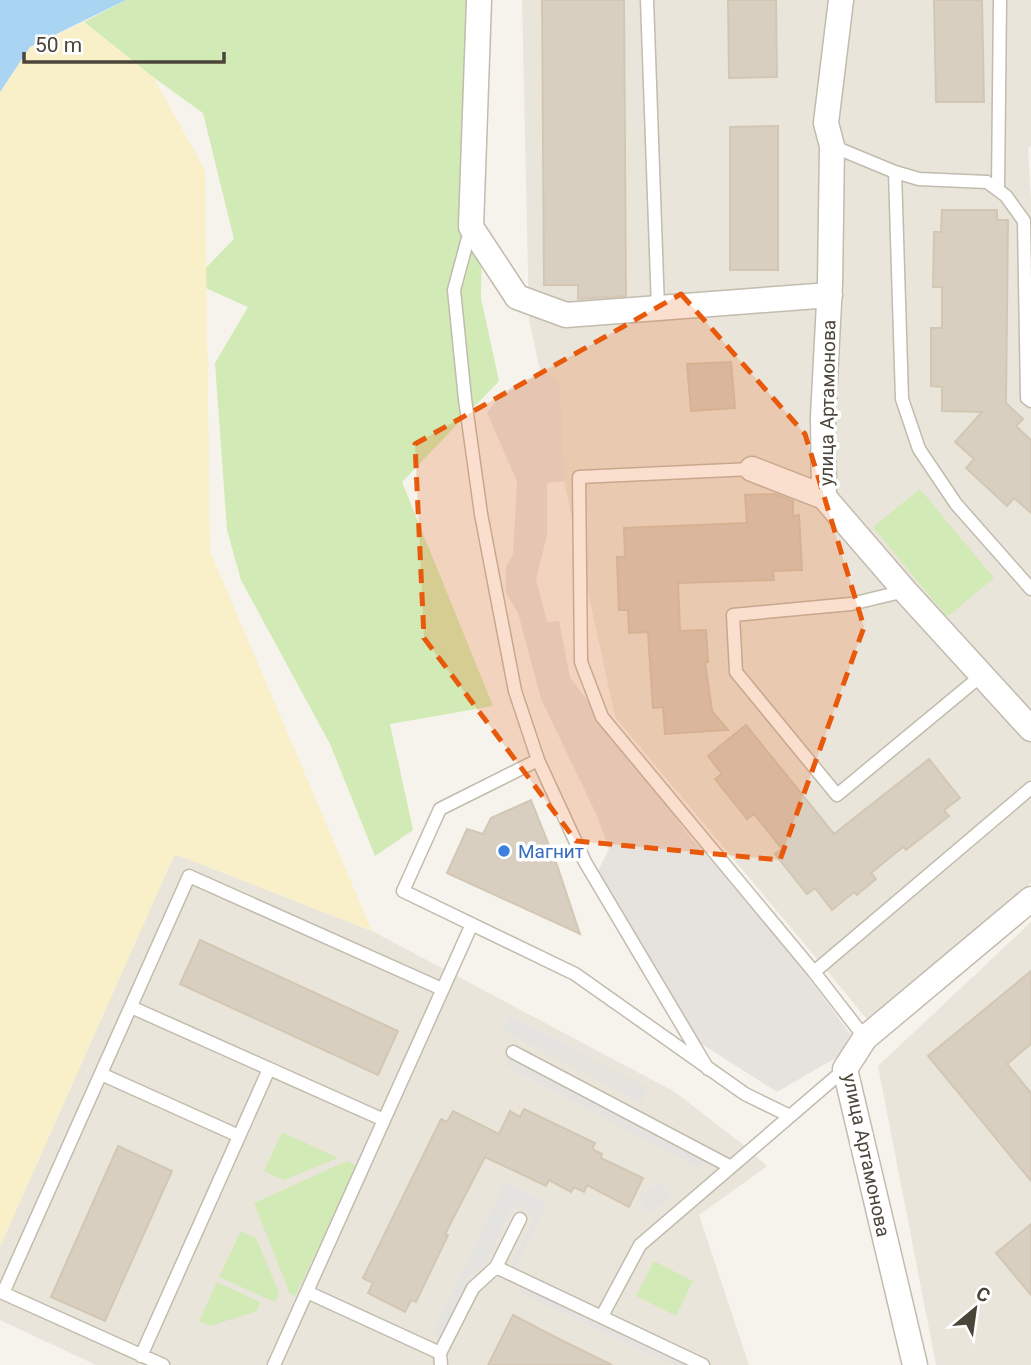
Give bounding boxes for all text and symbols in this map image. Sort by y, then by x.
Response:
scale bar [24,21,224,65]
text: 50 m [35,33,82,57]
street label: улица Артамонова [815,320,840,486]
place label: Магнит [518,840,584,863]
marker: Магнит [496,843,512,859]
street label: улица Артамонова [838,1071,895,1239]
north arrow [940,1274,1010,1344]
text: С [972,1281,994,1308]

